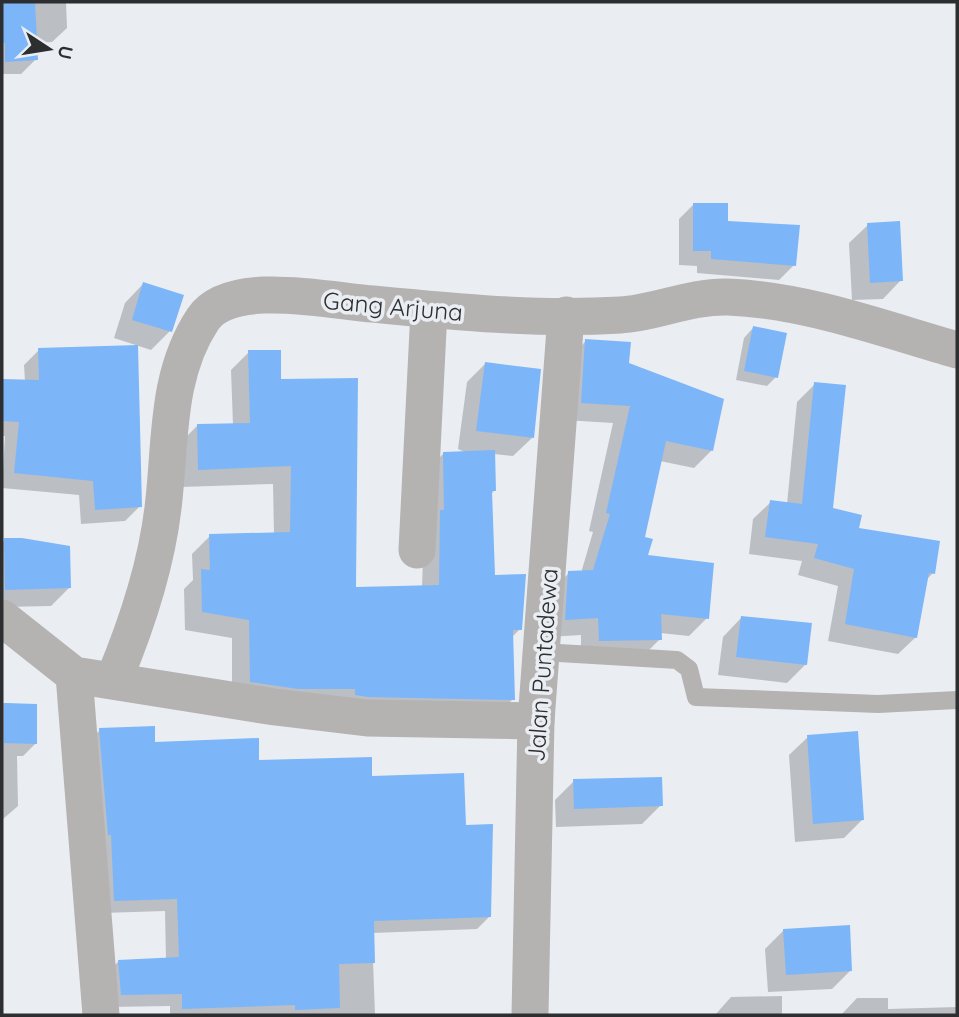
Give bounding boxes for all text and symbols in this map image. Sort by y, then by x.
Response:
north arrow [14,14,84,84]
text: U [52,43,79,62]
street label: Gang Arjuna [322,285,464,327]
street label: Jalan Puntadewa [520,567,564,763]

